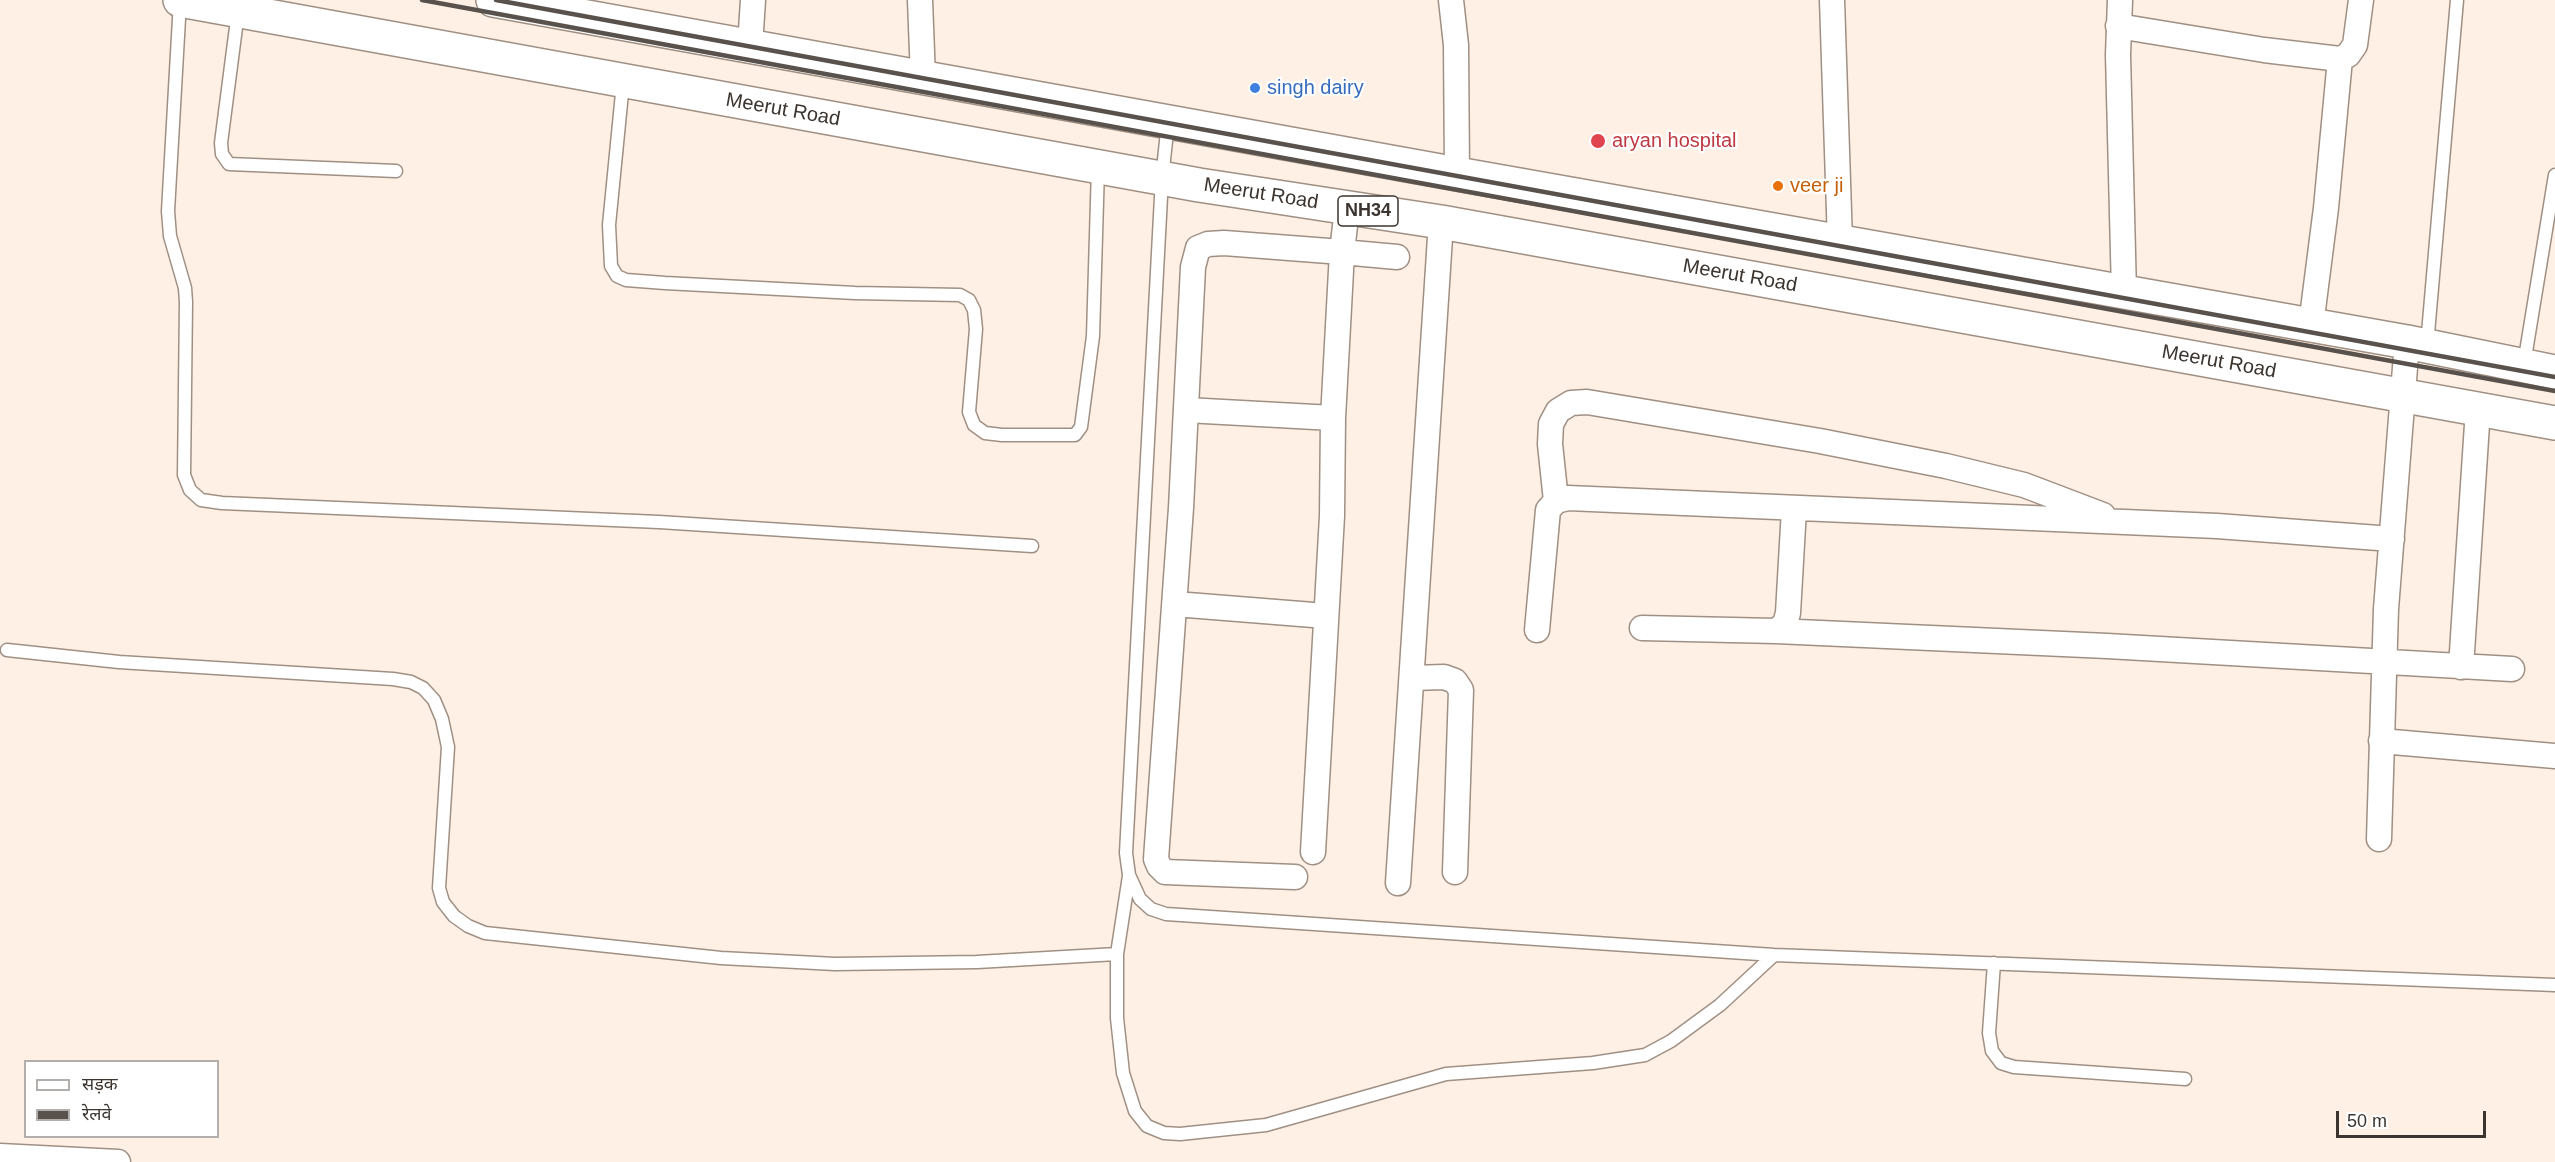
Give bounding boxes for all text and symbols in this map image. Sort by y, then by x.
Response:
place label: singh dairy [1267,76,1364,100]
marker: singh dairy [1248,81,1262,95]
street label: Meerut Road [724,88,842,132]
place label: aryan hospital [1612,129,1737,153]
marker: aryan hospital [1589,132,1607,150]
street label: Meerut Road [1202,173,1320,215]
place label: veer ji [1790,174,1843,198]
marker: veer ji [1771,179,1785,193]
road number: NH34 [1338,196,1398,226]
street label: Meerut Road [1681,254,1799,298]
street label: Meerut Road [2160,340,2278,384]
legend [24,1060,219,1138]
text: सड़क [82,1074,118,1094]
scale bar [2339,1099,2489,1137]
text: रेलवे [82,1104,112,1124]
text: 50 m [2347,1111,2387,1131]

